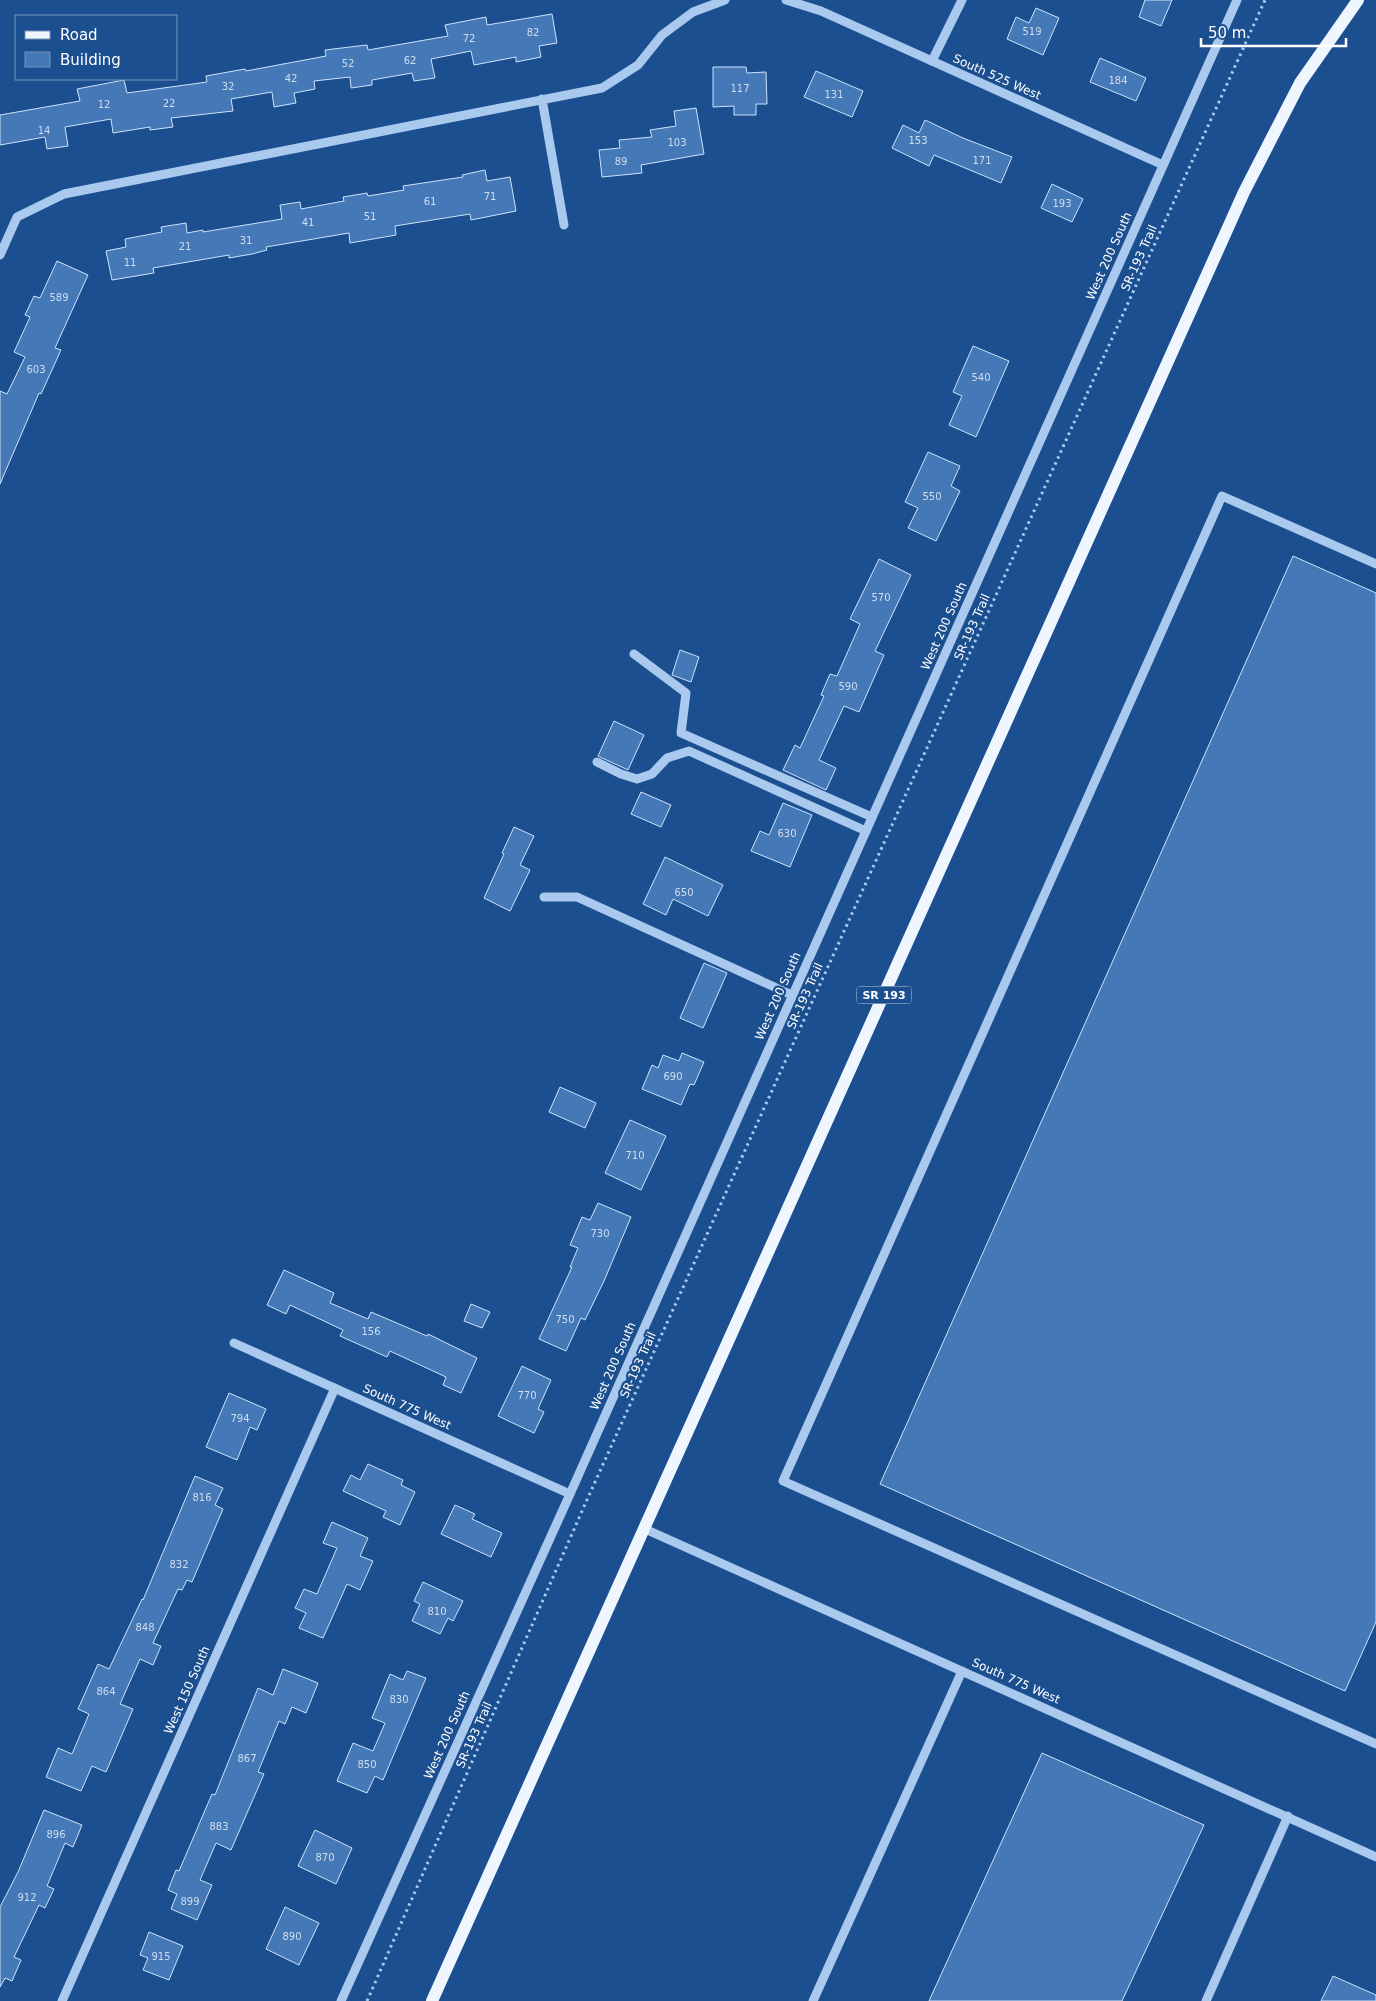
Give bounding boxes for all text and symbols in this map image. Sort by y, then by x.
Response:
legend [15,15,178,80]
scale bar [1201,15,1346,47]
text: 50 m [1208,24,1246,42]
text: Road [60,26,98,44]
house number: 519 [1022,26,1042,37]
house number: 82 [527,27,539,38]
house number: 72 [463,33,475,44]
text: Building [60,51,121,69]
street label: South 525 West [951,51,1043,103]
house number: 62 [404,55,416,66]
house number: 52 [342,58,354,69]
house number: 42 [285,73,297,84]
house number: 184 [1108,75,1128,86]
house number: 32 [222,81,234,92]
house number: 117 [730,83,750,94]
house number: 131 [824,89,844,100]
house number: 22 [163,98,175,109]
house number: 12 [98,99,110,110]
house number: 14 [38,125,50,136]
house number: 153 [908,135,928,146]
house number: 103 [667,137,687,148]
house number: 171 [972,155,992,166]
house number: 89 [615,156,627,167]
house number: 71 [484,191,496,202]
house number: 61 [424,196,436,207]
house number: 193 [1052,198,1072,209]
street label: West 200 South [1083,210,1135,302]
house number: 51 [364,211,376,222]
house number: 41 [302,217,314,228]
street label: SR-193 Trail [1118,223,1160,293]
house number: 31 [240,235,252,246]
house number: 21 [179,241,191,252]
house number: 11 [124,257,136,268]
house number: 589 [49,292,69,303]
house number: 603 [26,364,46,375]
house number: 540 [971,372,991,383]
house number: 550 [922,491,942,502]
street label: West 200 South [918,580,970,672]
house number: 570 [871,592,891,603]
street label: SR-193 Trail [951,592,993,662]
house number: 590 [838,681,858,692]
house number: 630 [777,828,797,839]
house number: 650 [674,887,694,898]
street label: West 200 South [752,950,804,1042]
street label: SR-193 Trail [784,961,826,1031]
road number: SR 193 [856,986,912,1004]
house number: 690 [663,1071,683,1082]
house number: 710 [625,1150,645,1161]
house number: 730 [590,1228,610,1239]
house number: 750 [555,1314,575,1325]
street label: West 200 South [587,1320,639,1412]
house number: 156 [361,1326,381,1337]
street label: SR-193 Trail [617,1330,659,1400]
street label: South 775 West [361,1381,453,1433]
house number: 770 [517,1390,537,1401]
house number: 794 [230,1413,250,1424]
house number: 816 [192,1492,212,1503]
house number: 832 [169,1559,189,1570]
house number: 810 [427,1606,447,1617]
house number: 848 [135,1622,155,1633]
street label: West 150 South [161,1644,213,1736]
street label: South 775 West [970,1655,1062,1707]
house number: 864 [96,1686,116,1697]
street label: West 200 South [421,1689,473,1781]
house number: 830 [389,1694,409,1705]
street label: SR-193 Trail [453,1700,495,1770]
house number: 867 [237,1753,257,1764]
house number: 850 [357,1759,377,1770]
house number: 883 [209,1821,229,1832]
house number: 896 [46,1829,66,1840]
house number: 870 [315,1852,335,1863]
house number: 912 [17,1892,37,1903]
house number: 899 [180,1896,200,1907]
house number: 890 [282,1931,302,1942]
house number: 915 [151,1951,171,1962]

